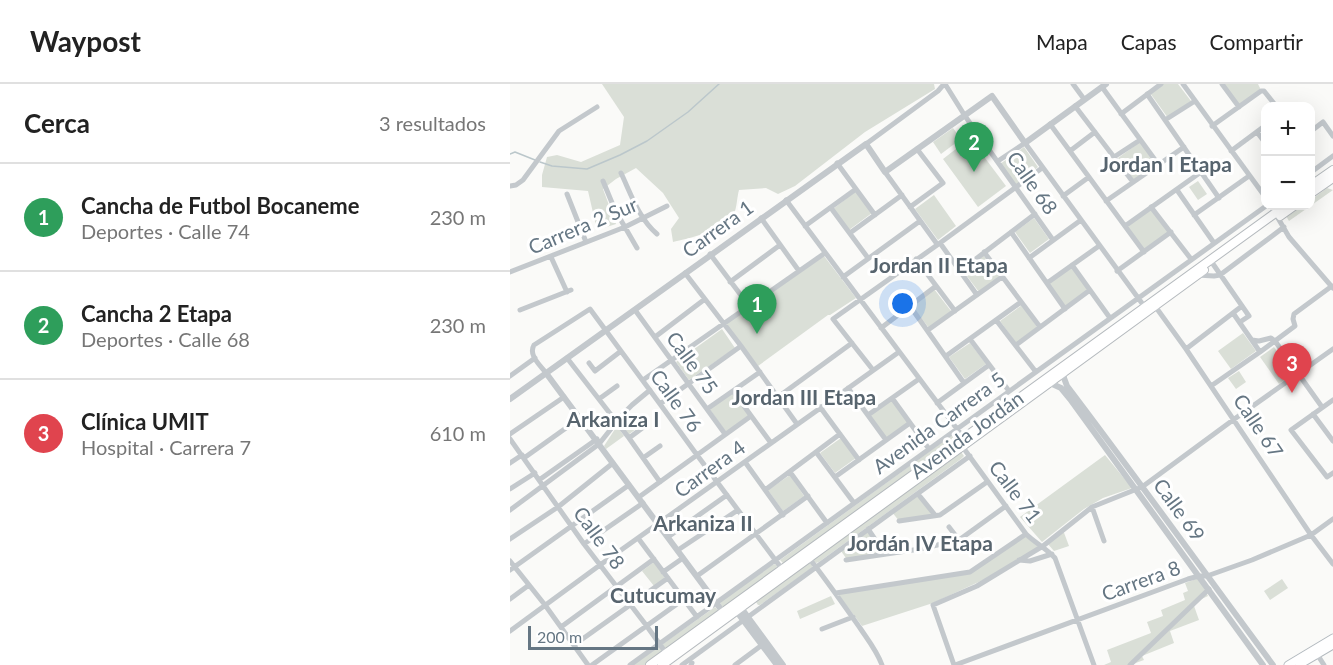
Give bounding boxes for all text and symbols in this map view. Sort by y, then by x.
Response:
text: Waypost [30,24,141,58]
text: Mapa [1036,29,1088,54]
text: Capas [1121,29,1177,54]
text: Compartir [1210,29,1303,54]
map controls [1261,102,1315,210]
button: + [1261,102,1315,156]
text: Cerca [24,107,90,139]
text: 3 resultados [379,111,486,135]
pin: 2 [954,122,994,172]
street label: Calle 68 [1002,146,1063,219]
district label: Jordan I Etapa [1100,151,1232,176]
button: − [1261,156,1315,210]
street label: Carrera 2 Sur [525,191,641,259]
text: Cancha de Futbol Bocaneme [81,192,360,219]
street label: Carrera 1 [677,194,758,262]
text: 1 [38,205,49,229]
text: 230 m [430,205,486,229]
text: Deportes · Calle 74 [81,219,250,243]
district label: Jordan II Etapa [870,252,1008,277]
pin: 1 [738,284,776,334]
your location [888,289,917,318]
text: Cancha 2 Etapa [81,300,232,327]
text: 2 [38,313,49,337]
text: 230 m [430,313,486,337]
street label: Calle 75 [662,326,724,398]
text: Deportes · Calle 68 [81,327,250,351]
pin: 3 [1272,344,1312,393]
street label: Calle 76 [646,364,708,436]
street label: Avenida Carrera 5 [868,366,1009,478]
district label: Jordan III Etapa [732,384,876,409]
street label: Avenida Jordán [905,385,1028,483]
street label: Calle 67 [1229,389,1289,462]
district label: Arkaniza I [565,406,660,431]
text: Clínica UMIT [81,408,209,435]
text: 3 [38,421,49,445]
text: 610 m [430,421,486,445]
street label: Carrera 4 [669,434,750,502]
text: Hospital · Carrera 7 [81,435,251,459]
street label: Calle 71 [985,456,1047,527]
street label: Calle 69 [1149,473,1211,545]
street label: Calle 78 [569,501,631,573]
district label: Arkaniza II [652,510,753,535]
district label: Jordán IV Etapa [847,530,993,555]
street label: Carrera 8 [1098,555,1183,605]
district label: Cutucumay [610,582,717,607]
scale bar [528,623,658,650]
text: 200 m [537,627,582,646]

